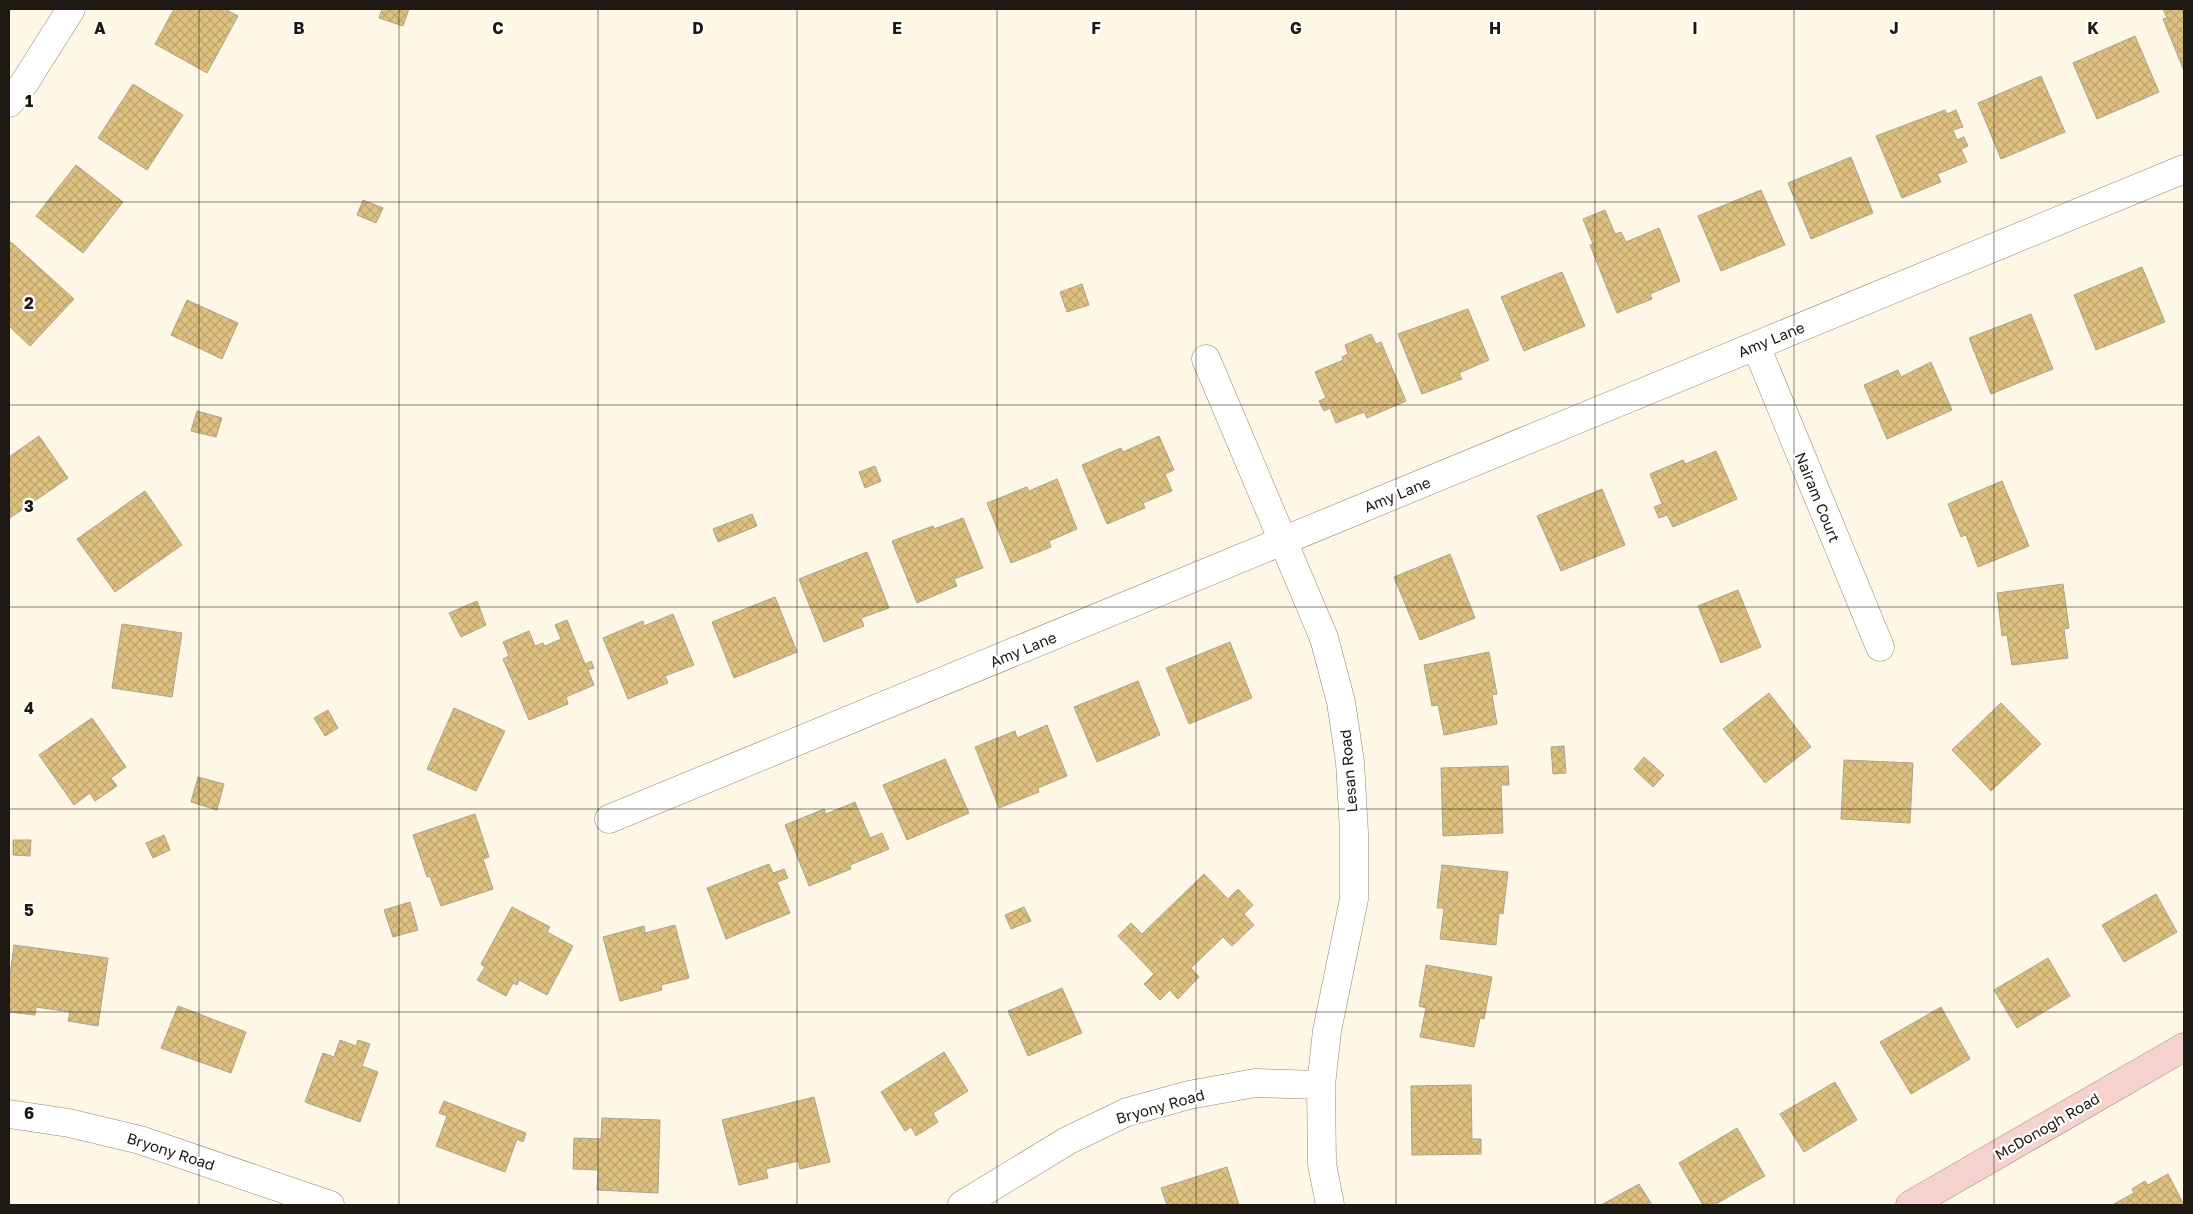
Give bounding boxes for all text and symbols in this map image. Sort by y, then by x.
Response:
text: A [94,18,106,38]
text: B [293,18,305,38]
text: C [492,18,504,38]
text: D [692,18,704,38]
text: E [892,18,902,38]
text: F [1091,18,1101,38]
text: G [1290,18,1302,38]
text: H [1489,18,1501,38]
text: I [1692,18,1698,38]
text: J [1889,18,1899,38]
text: K [2087,18,2099,38]
text: 1 [25,91,33,111]
text: 2 [24,293,34,313]
street label: Amy Lane [1735,317,1807,361]
street label: Nairam Court [1792,449,1844,545]
street label: Amy Lane [1361,472,1433,516]
text: 3 [24,496,34,516]
street label: Amy Lane [987,627,1059,671]
text: 4 [24,698,34,718]
street label: Lesan Road [1335,729,1361,813]
text: 5 [24,900,34,920]
street label: Bryony Road [1114,1085,1206,1127]
street label: McDonogh Road [1992,1089,2102,1163]
text: 6 [24,1103,34,1123]
street label: Bryony Road [125,1128,217,1174]

